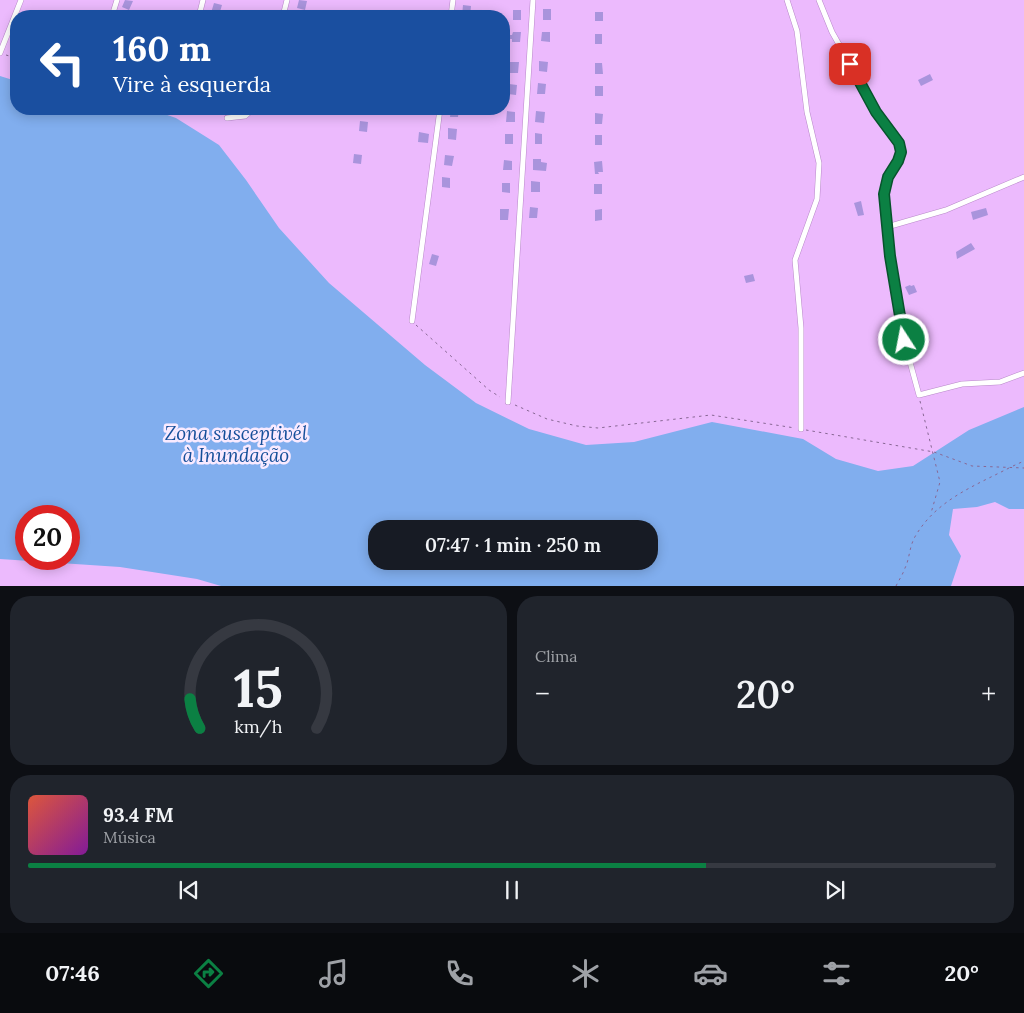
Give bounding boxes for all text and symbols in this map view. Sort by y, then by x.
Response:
text: 160 m [113,26,211,71]
icon: left [30,30,95,95]
pin [829,43,871,85]
icon: arrive [836,50,864,78]
text: Vire à esquerda [113,70,271,98]
position arrow [877,313,929,365]
water label: Zona susceptivél à Inundação [165,421,308,467]
speed limit sign: 20 [15,505,80,570]
text: 07:47 · 1 min · 250 m [425,533,601,557]
text: Clima [535,646,578,666]
text: 15 [234,655,283,721]
text: 20° [736,670,795,718]
text: − [535,676,550,712]
text: + [981,676,996,712]
text: km/h [234,715,283,738]
text: 93.4 FM [103,803,174,827]
text: Música [103,827,156,847]
icon: previous [175,876,203,904]
icon: pause [498,876,526,904]
icon: next [821,876,849,904]
icon: directions [191,956,226,991]
icon: music [316,956,351,991]
icon: phone [442,956,477,991]
icon: climate [568,956,603,991]
icon: car [693,956,728,991]
icon: filters [819,956,854,991]
text: 07:46 [45,959,100,987]
text: 20° [945,959,979,987]

